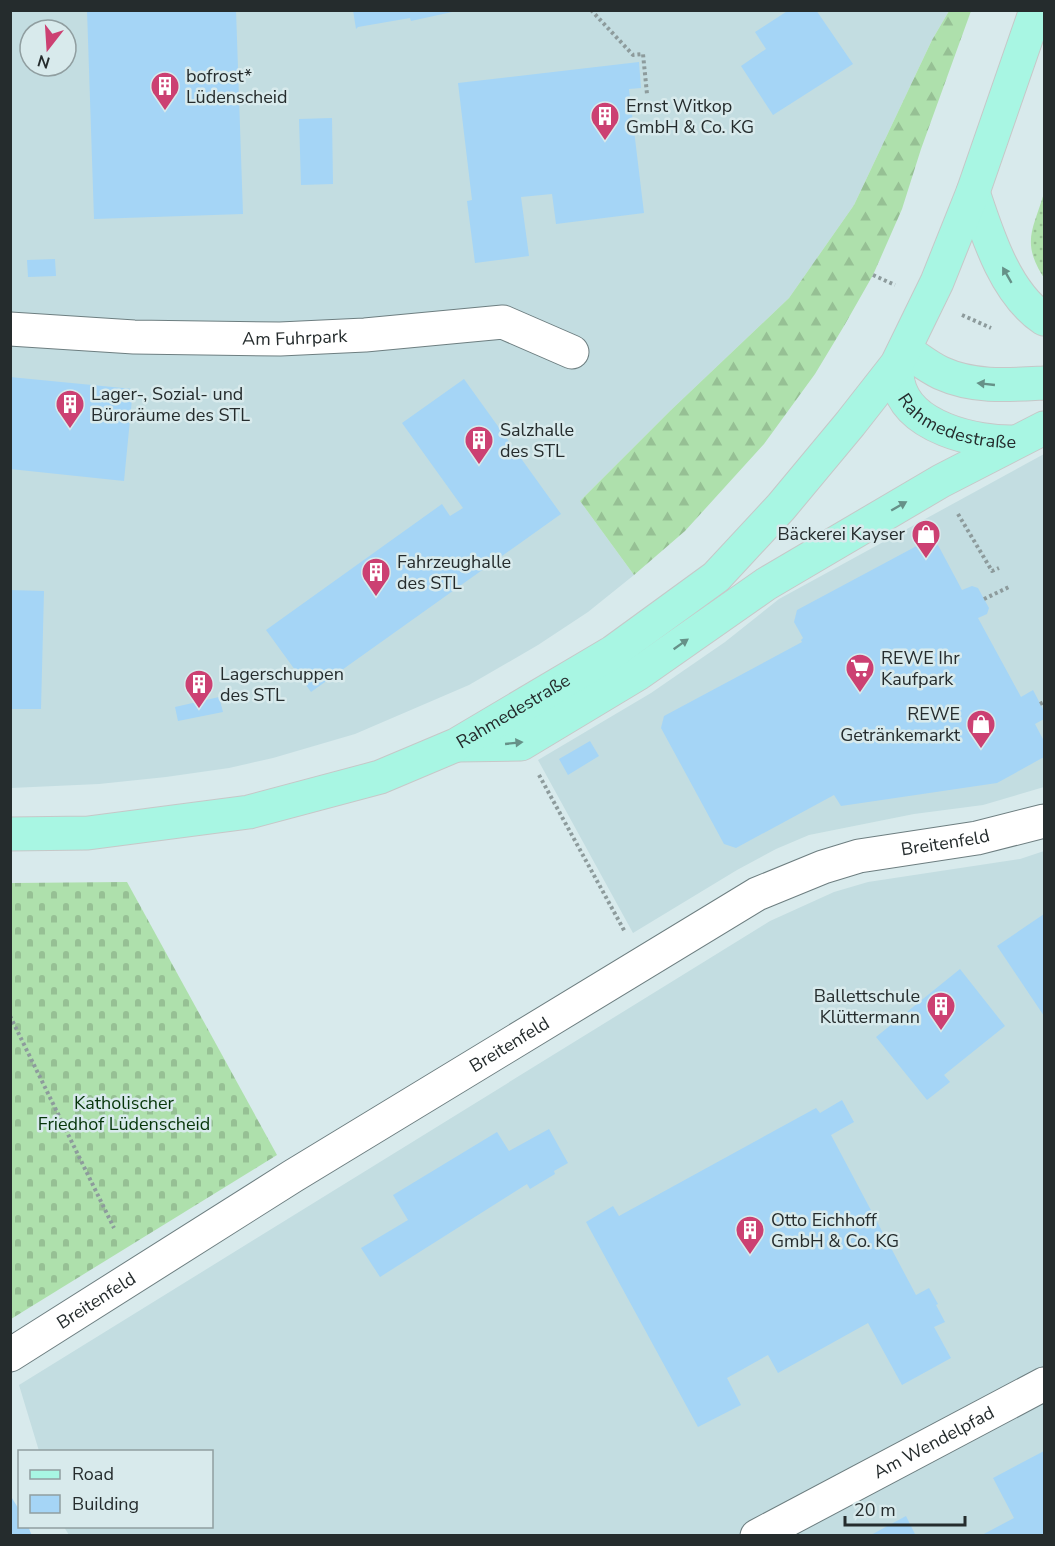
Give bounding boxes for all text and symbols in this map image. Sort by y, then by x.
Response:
north arrow [18,18,78,78]
text: N [35,49,53,74]
place label: bofrost* Lüdenscheid [186,64,287,109]
building icon: bofrost* Lüdenscheid [149,70,181,112]
place label: Ernst Witkop GmbH & Co. KG [626,94,754,139]
building icon: Ernst Witkop GmbH & Co. KG [589,100,621,142]
one-way arrow [1002,267,1013,283]
street label: Am Fuhrpark [242,324,349,351]
one-way arrow [977,379,996,389]
place label: Lager-, Sozial- und Büroräume des STL [91,382,250,427]
building icon: Lager-, Sozial- und Büroräume des STL [54,388,86,430]
street label: Rahmedestraße [892,389,1016,454]
place label: Salzhalle des STL [500,418,574,463]
building icon: Salzhalle des STL [463,424,495,466]
one-way arrow [891,501,907,512]
shop icon: Bäckerei Kayser [910,518,942,560]
place label: Bäckerei Kayser [777,522,906,546]
place label: Fahrzeughalle des STL [397,550,511,595]
building icon: Fahrzeughalle des STL [360,556,392,598]
one-way arrow [672,638,688,650]
place label: REWE Ihr Kaufpark [881,646,960,691]
supermarket icon: REWE Ihr Kaufpark [844,652,876,694]
place label: Lagerschuppen des STL [220,662,344,707]
building icon: Lagerschuppen des STL [183,668,215,710]
street label: Rahmedestraße [452,668,575,754]
place label: REWE Getränkemarkt [840,702,961,747]
shop icon: REWE Getränkemarkt [965,708,997,750]
one-way arrow [505,738,524,748]
street label: Breitenfeld [899,823,992,861]
place label: Ballettschule Klüttermann [814,984,920,1029]
building icon: Ballettschule Klüttermann [925,990,957,1032]
street label: Breitenfeld [465,1011,554,1078]
park label: Katholischer Friedhof Lüdenscheid [38,1091,210,1136]
place label: Otto Eichhoff GmbH & Co. KG [771,1208,899,1253]
building icon: Otto Eichhoff GmbH & Co. KG [734,1214,766,1256]
street label: Breitenfeld [52,1266,140,1335]
street label: Am Wendelpfad [869,1401,998,1484]
legend [18,1450,213,1528]
text: Road [72,1462,114,1486]
scale bar [845,1489,965,1527]
text: Building [72,1492,139,1516]
text: 20 m [854,1498,896,1522]

